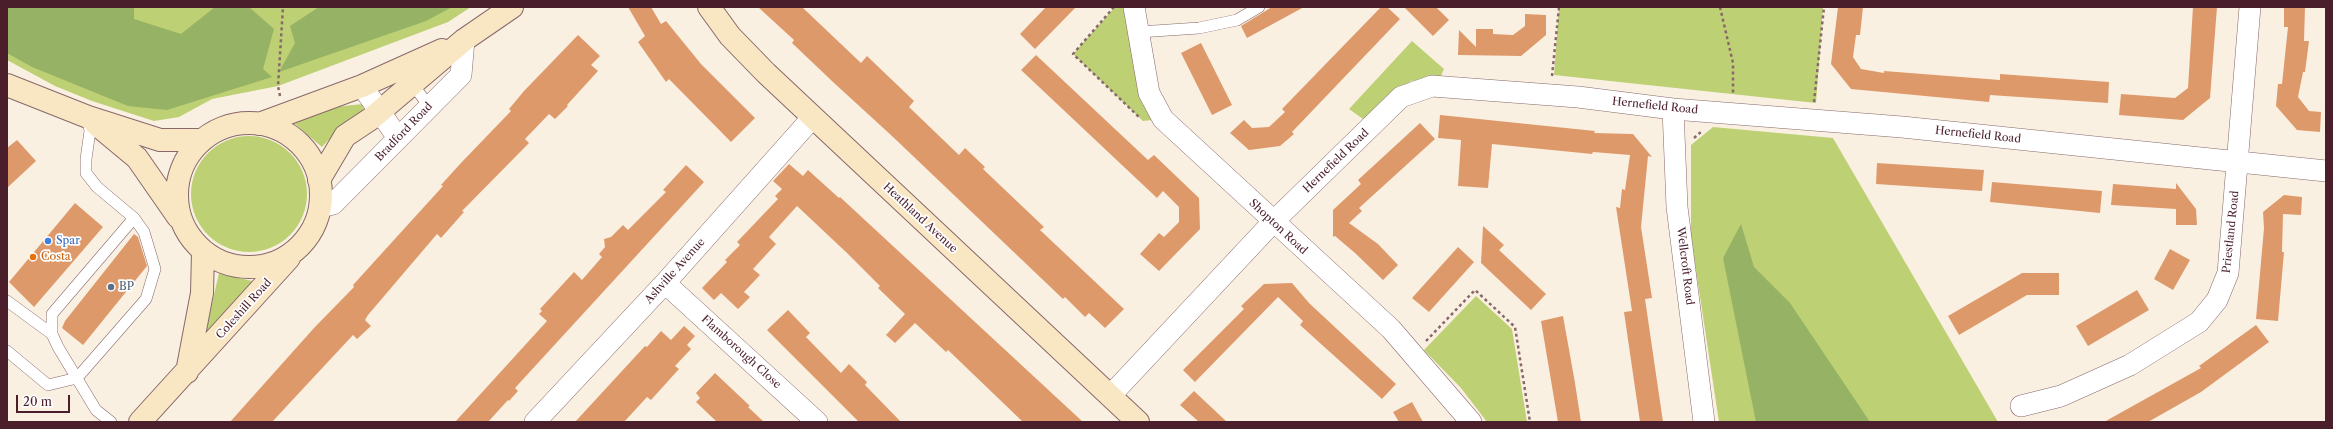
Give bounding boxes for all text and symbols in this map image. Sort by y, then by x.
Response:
street label: Hernefield Road [1611,95,1699,117]
street label: Bradford Road [373,100,435,164]
street label: Hernefield Road [1934,124,2022,146]
street label: Hernefield Road [1300,126,1372,196]
street label: Heathland Avenue [880,180,960,256]
street label: Priestland Road [2220,190,2242,274]
street label: Shopton Road [1246,197,1310,257]
street label: Wellcroft Road [1674,226,1696,306]
place label: Spar [56,234,80,248]
marker: Spar [43,236,53,246]
street label: Ashville Avenue [642,236,708,306]
place label: Costa [41,250,71,264]
marker: Costa [28,252,38,262]
street label: Coleshill Road [214,276,274,342]
place label: BP [119,280,134,294]
marker: BP [106,282,116,292]
street label: Flamborough Close [698,313,784,391]
scale bar [18,387,72,413]
text: 20 m [23,394,52,409]

